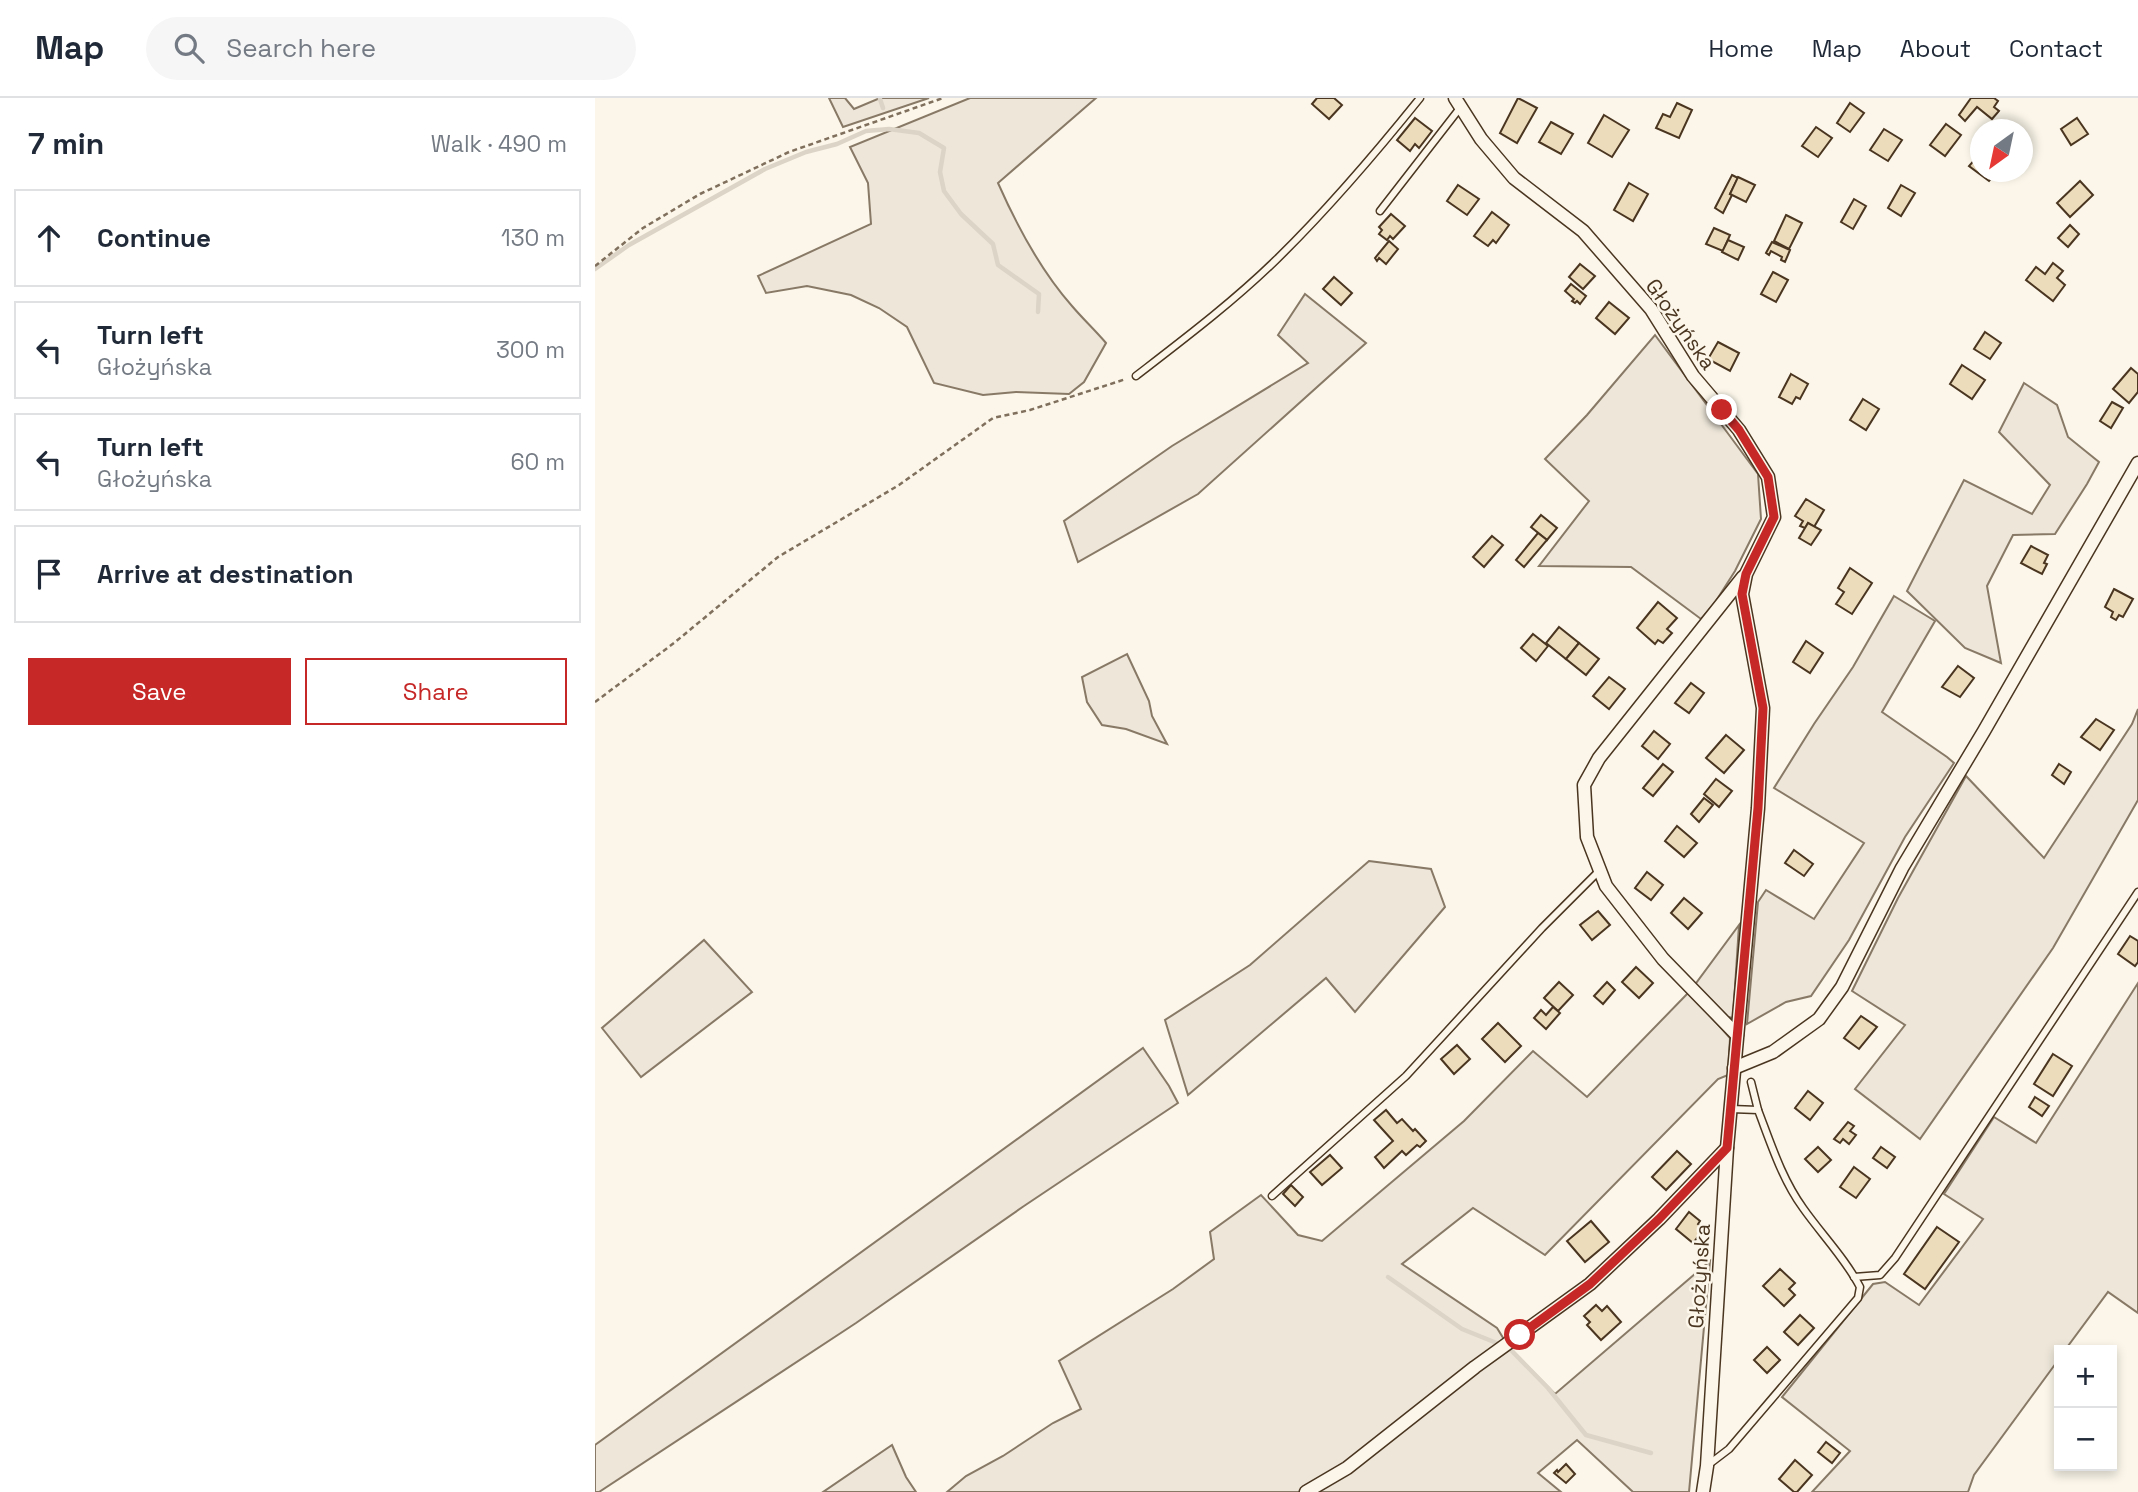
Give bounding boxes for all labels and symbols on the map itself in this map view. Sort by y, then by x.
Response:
north arrow [1970,119,2033,182]
street label: Głożyńska [1640,273,1722,375]
route end [1706,394,1737,425]
street label: Głożyńska [1682,1223,1716,1329]
route start [1504,1319,1535,1350]

